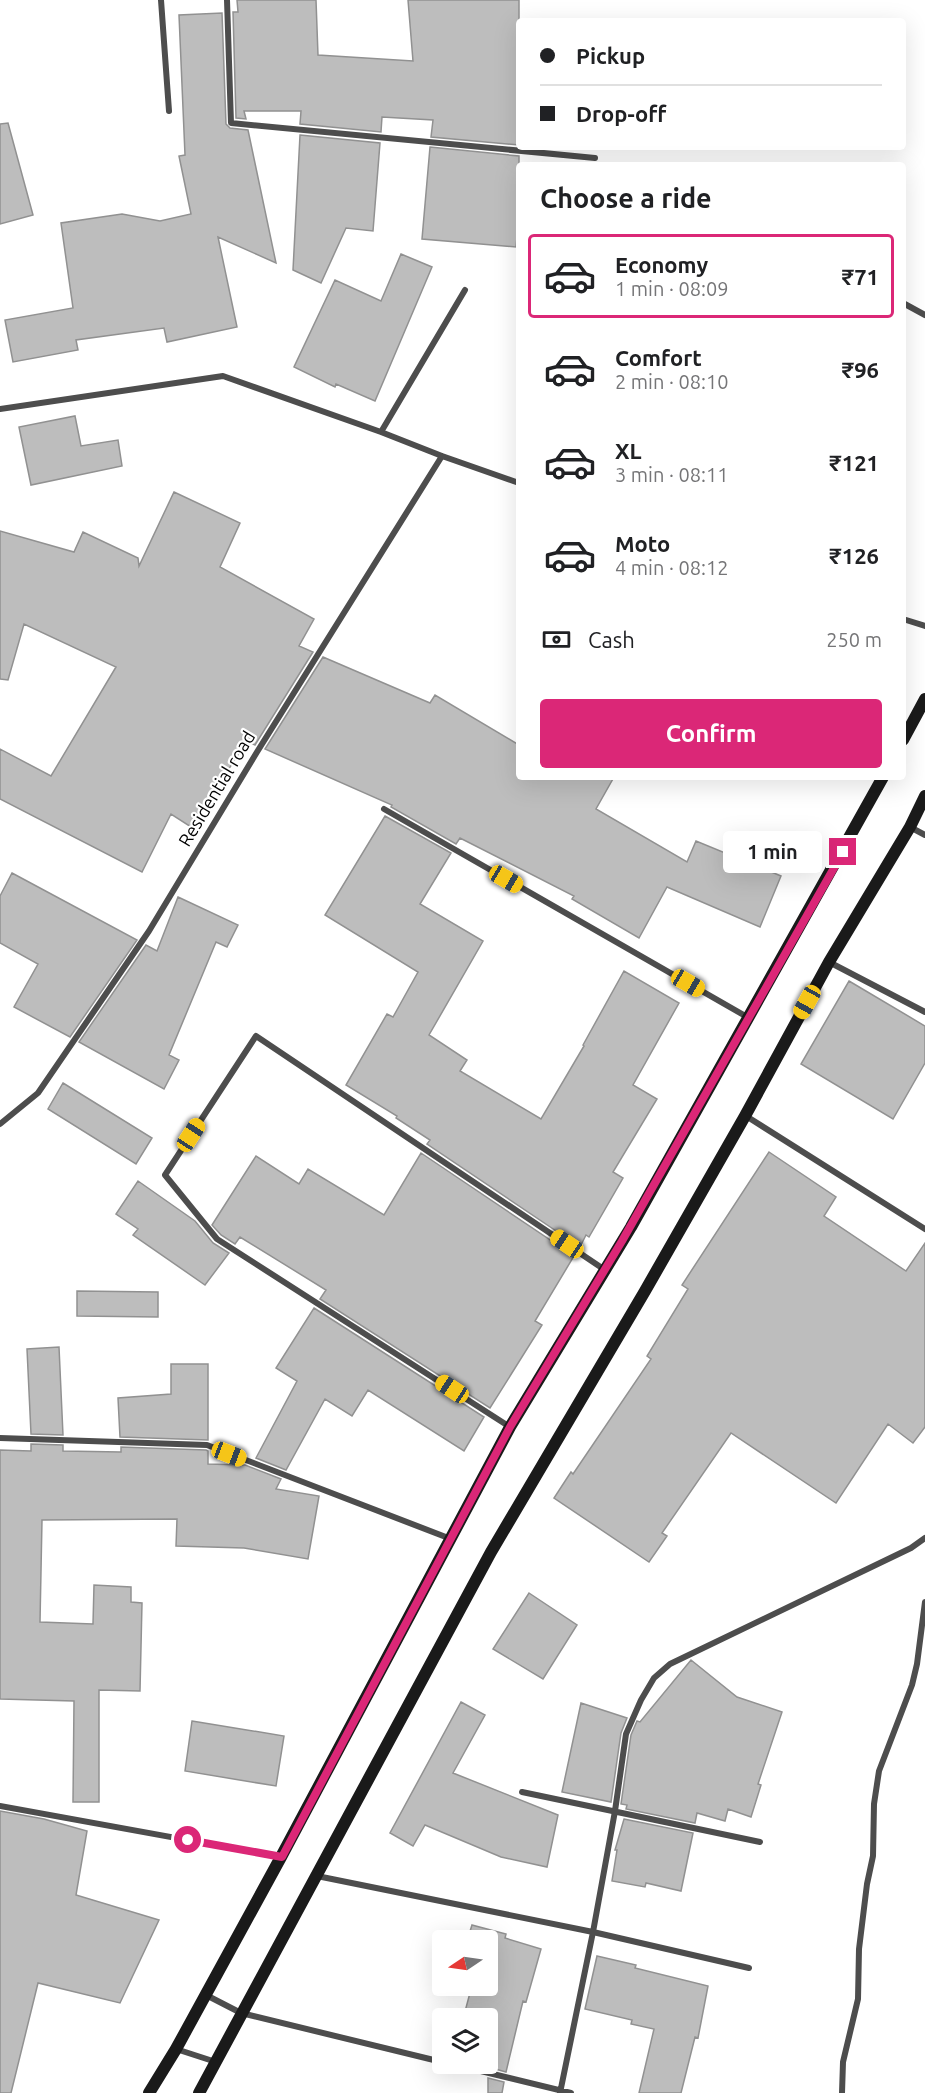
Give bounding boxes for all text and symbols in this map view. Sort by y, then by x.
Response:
text: Pickup [576,43,645,68]
text: Drop-off [576,101,666,126]
text: Choose a ride [540,183,712,213]
icon: car [543,249,597,303]
text: Economy [615,252,708,277]
text: ₹71 [842,264,879,289]
text: 1 min · 08:09 [615,277,729,300]
icon: car [543,342,597,396]
text: Comfort [615,345,702,370]
text: ₹96 [842,357,879,382]
text: 2 min · 08:10 [615,370,729,393]
icon: car [543,435,597,489]
text: XL [615,438,642,463]
text: ₹121 [829,450,879,475]
text: 3 min · 08:11 [615,463,729,486]
icon: car [543,528,597,582]
text: Moto [615,531,670,556]
text: ₹126 [829,543,879,568]
text: 4 min · 08:12 [615,556,729,579]
icon: cash [540,623,573,656]
text: Cash [588,627,635,652]
text: 250 m [826,628,882,651]
button: Confirm [540,699,882,768]
street label: Residential road [174,727,258,850]
callout: 1 min [723,831,822,873]
route end [829,838,856,865]
text: 1 min [747,840,798,863]
car [486,862,526,896]
car [668,966,708,1000]
car [790,982,824,1022]
car [174,1115,208,1155]
car [547,1226,587,1262]
car [432,1372,472,1406]
car [209,1439,249,1469]
route start [174,1826,201,1853]
north arrow [432,1930,498,1996]
map controls [432,1930,498,2074]
button: layers [432,2008,498,2074]

